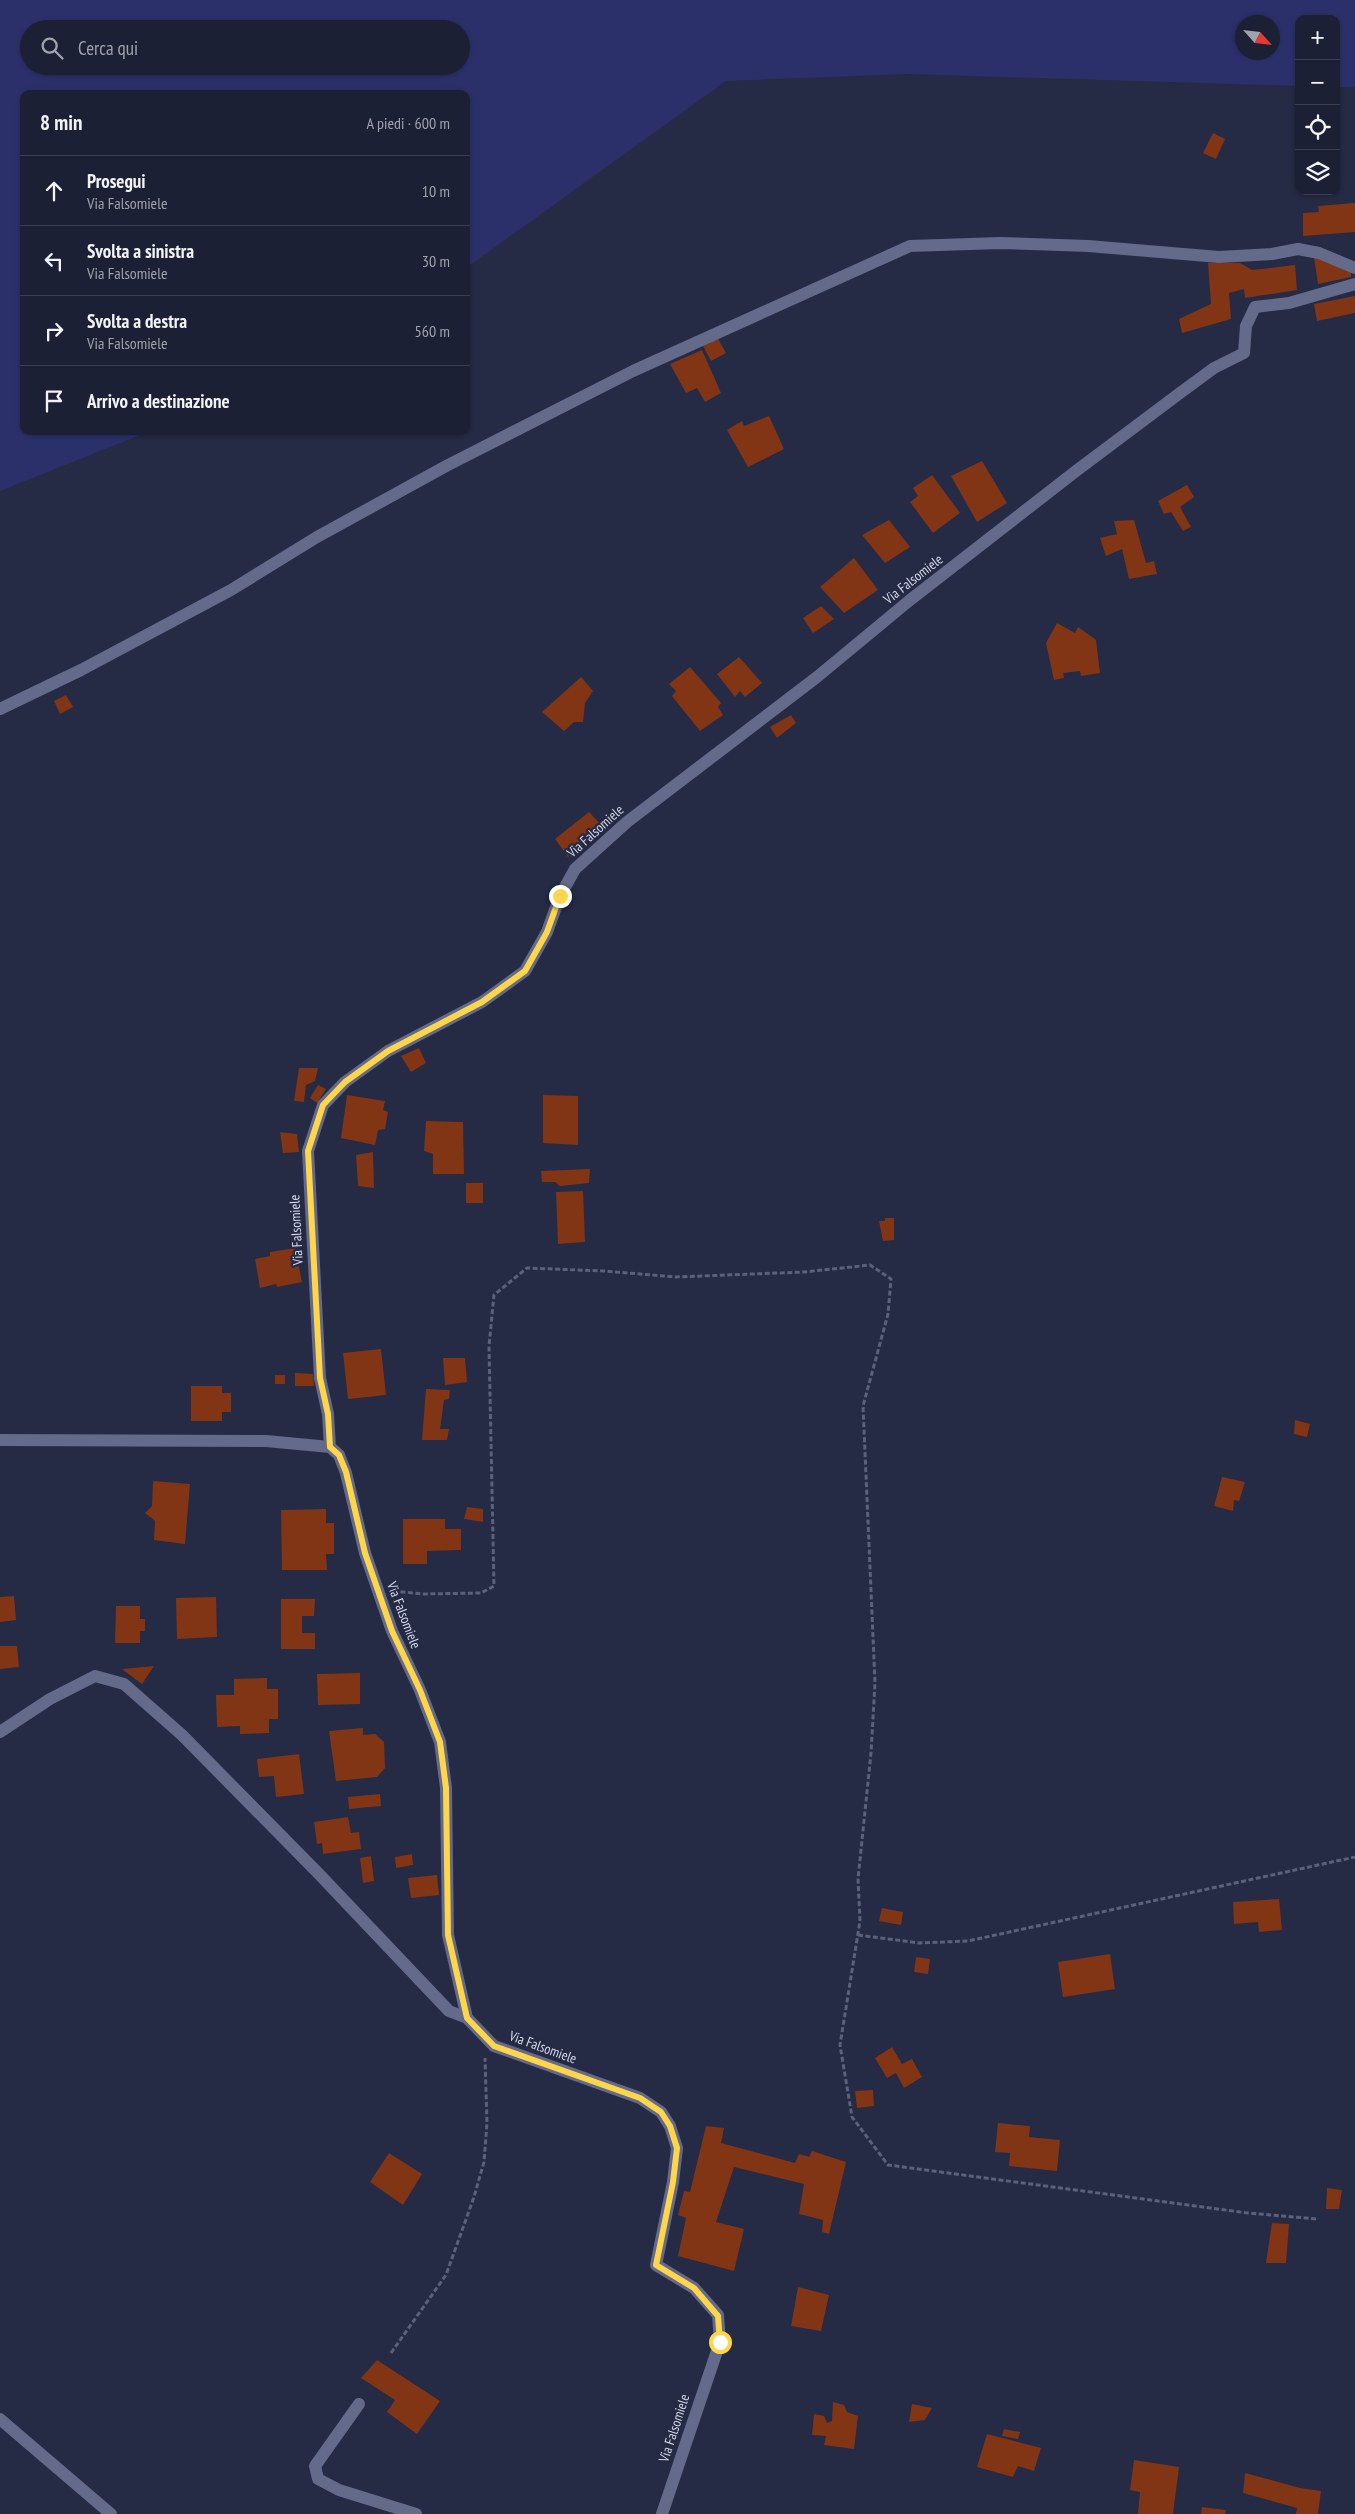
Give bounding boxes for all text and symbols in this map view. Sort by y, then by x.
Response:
north arrow [1235,15,1280,60]
map controls [1295,15,1340,195]
button: + [1295,15,1340,60]
search box [20,20,470,75]
icon: search [38,34,66,62]
text: Cerca qui [78,36,138,60]
button: − [1295,60,1340,105]
button: locate [1295,105,1340,150]
text: 8 min [40,109,82,136]
text: A piedi · 600 m [367,113,450,133]
button: layers [1295,150,1340,195]
text: Prosegui [87,169,146,193]
icon: ahead [40,177,68,205]
text: 10 m [422,181,450,201]
text: Via Falsomiele [87,193,168,213]
text: Svolta a sinistra [87,239,194,263]
icon: left [40,247,68,275]
text: 30 m [422,251,450,271]
text: Via Falsomiele [87,263,168,283]
text: Svolta a destra [87,309,187,333]
icon: right [40,317,68,345]
text: 560 m [415,321,450,341]
text: Via Falsomiele [87,333,168,353]
icon: arrive [40,387,68,415]
text: Arrivo a destinazione [87,389,230,413]
street label: Via Falsomiele [879,550,946,608]
street label: Via Falsomiele [562,801,627,862]
route end [549,885,572,908]
street label: Via Falsomiele [285,1194,307,1267]
street label: Via Falsomiele [383,1578,425,1651]
street label: Via Falsomiele [506,2026,579,2068]
route start [709,2331,732,2354]
street label: Via Falsomiele [654,2391,694,2465]

